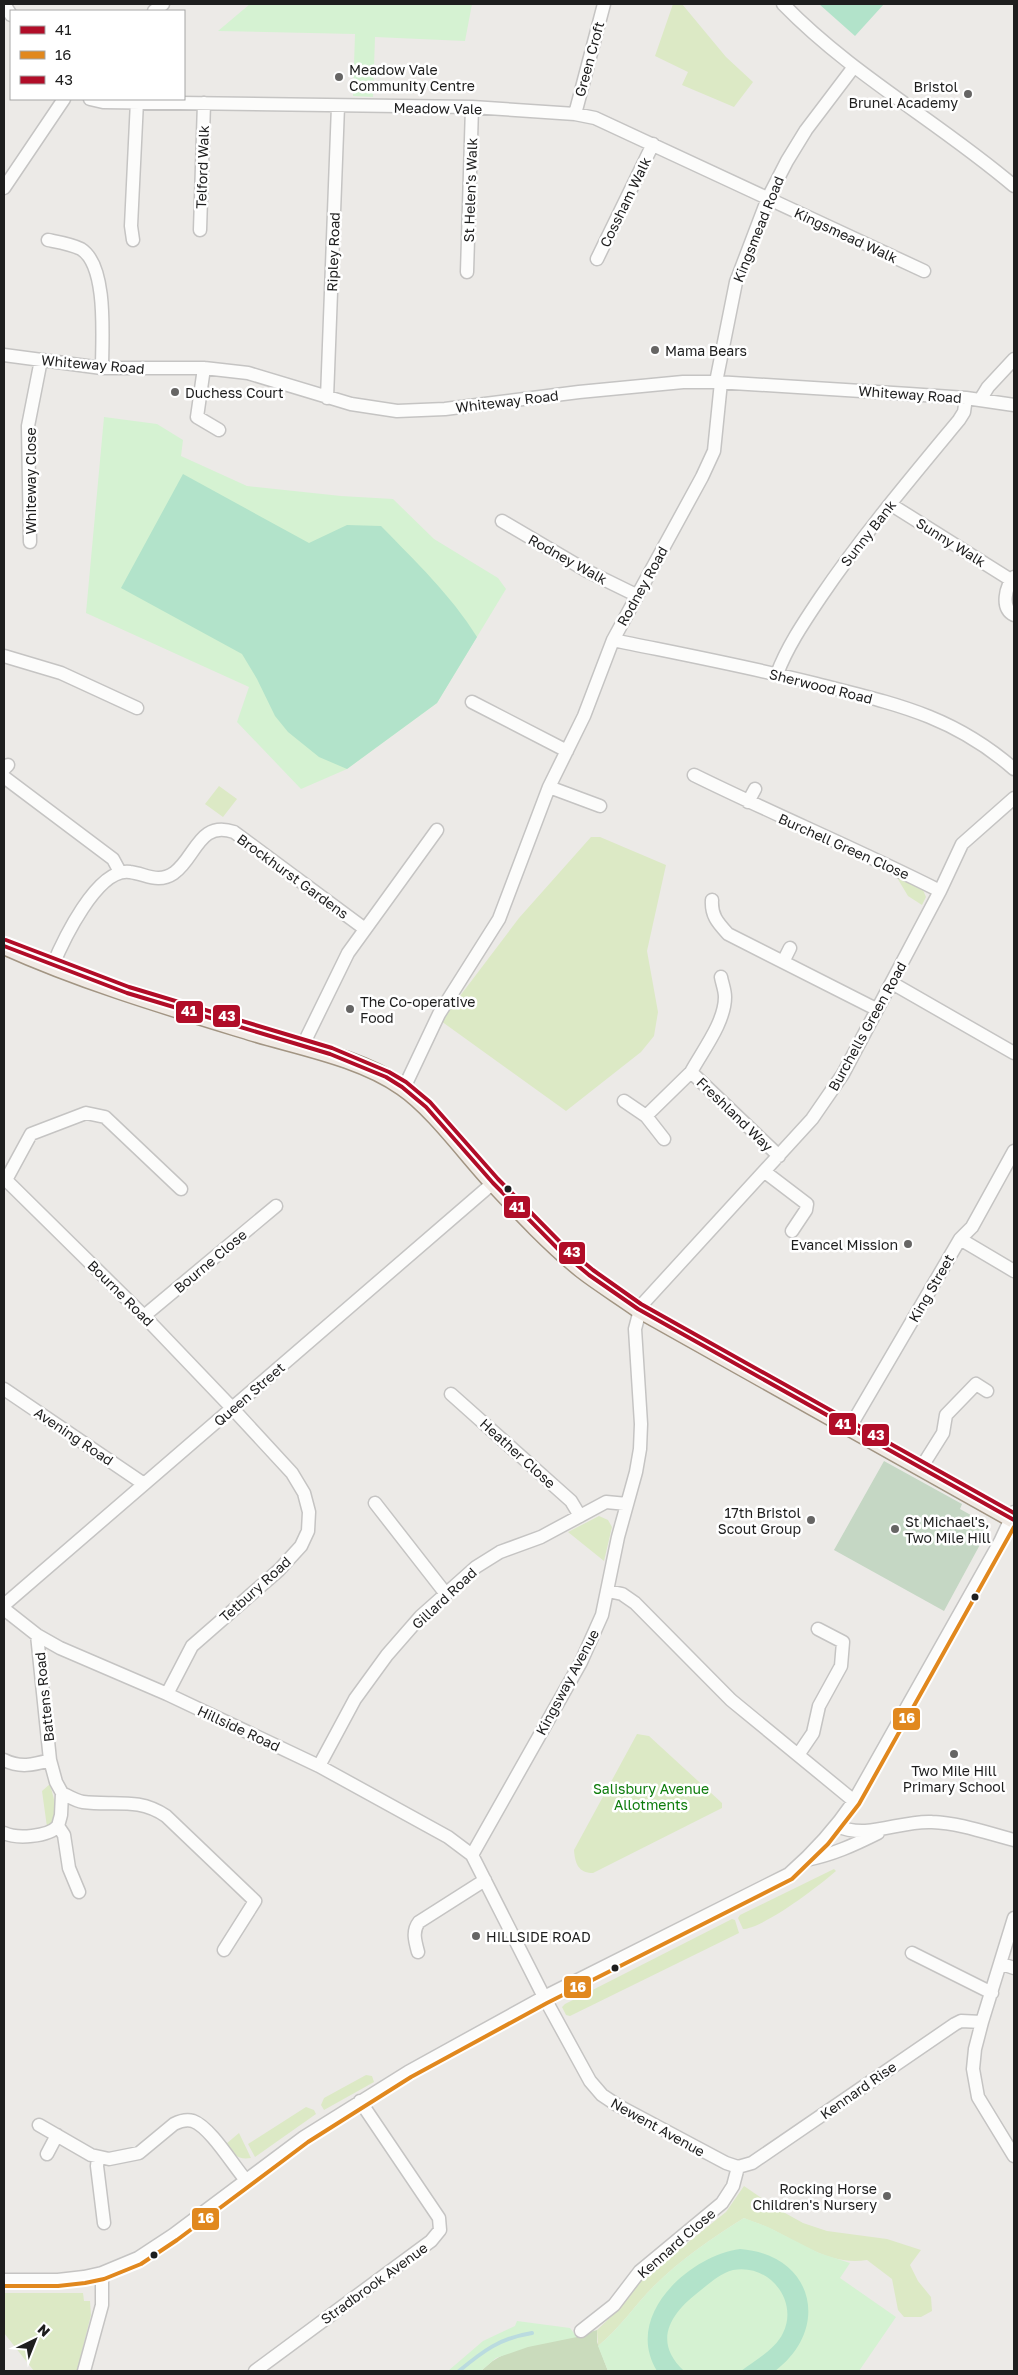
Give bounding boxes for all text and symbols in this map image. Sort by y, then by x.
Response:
legend [10,10,185,100]
street label: Green Croft [571,19,607,99]
text: 41 [55,20,71,38]
text: 16 [55,45,71,63]
place label: Meadow Vale Community Centre [349,61,475,94]
text: 43 [55,70,73,88]
marker: Meadow Vale Community Centre [333,71,345,83]
place label: Bristol Brunel Academy [849,78,958,111]
marker: Bristol Brunel Academy [962,88,974,100]
street label: Meadow Vale [394,99,482,117]
street label: Telford Walk [192,125,212,209]
street label: St Helen's Walk [460,137,480,243]
street label: Cossham Walk [596,154,654,250]
street label: Kingsmead Road [729,173,787,285]
street label: Kingsmead Walk [792,204,900,266]
street label: Ripley Road [323,212,343,292]
place label: Mama Bears [665,342,747,359]
marker: Mama Bears [649,344,661,356]
street label: Whiteway Road [41,351,145,377]
street label: Whiteway Road [858,382,962,406]
place label: Duchess Court [185,384,284,401]
marker: Duchess Court [169,386,181,398]
street label: Whiteway Road [454,386,560,416]
street label: Whiteway Close [22,427,39,535]
street label: Sunny Bank [837,496,899,570]
street label: Sunny Walk [913,514,989,570]
street label: Rodney Walk [526,530,610,588]
street label: Rodney Road [613,543,671,629]
street label: Sherwood Road [768,665,874,707]
street label: Burchell Green Close [776,809,912,883]
street label: Brockhurst Gardens [234,830,352,922]
street label: Burchells Green Road [824,958,910,1094]
place label: The Co-operative Food [360,993,475,1026]
line badge: 41 [175,1000,204,1024]
text: 41 [181,1002,197,1019]
marker: The Co-operative Food [344,1003,356,1015]
line badge: 43 [212,1004,241,1028]
text: 43 [218,1007,236,1024]
street label: Freshland Way [693,1073,777,1155]
unlabelled marker [503,1184,513,1194]
line badge: 41 [503,1195,531,1219]
text: 41 [509,1198,525,1215]
street label: Bourne Close [170,1226,250,1296]
place label: Evancel Mission [791,1236,898,1253]
marker: Evancel Mission [902,1238,914,1250]
line badge: 43 [558,1241,586,1265]
text: 43 [563,1243,581,1260]
street label: King Street [905,1251,957,1325]
street label: Bourne Road [84,1256,158,1330]
street label: Queen Street [210,1359,288,1429]
street label: Avening Road [31,1403,117,1469]
line badge: 41 [828,1412,857,1436]
street label: Heather Close [477,1415,559,1491]
text: 41 [835,1415,851,1432]
line badge: 43 [861,1423,890,1447]
text: 43 [867,1426,885,1443]
place label: 17th Bristol Scout Group [718,1504,801,1537]
place label: St Michael's, Two Mile Hill [905,1513,991,1546]
marker: 17th Bristol Scout Group [805,1514,817,1526]
marker: St Michael's, Two Mile Hill [889,1523,901,1535]
street label: Tetbury Road [216,1553,294,1625]
street label: Gillard Road [408,1564,480,1632]
unlabelled marker [970,1592,980,1602]
street label: Kingsway Avenue [532,1626,602,1738]
street label: Battens Road [31,1651,57,1743]
street label: Hillside Road [195,1701,283,1755]
line badge: 16 [892,1707,921,1731]
text: 16 [899,1709,915,1726]
marker: Two Mile Hill Primary School [948,1748,960,1760]
place label: Two Mile Hill Primary School [903,1762,1005,1795]
park label: Salisbury Avenue Allotments [593,1780,709,1813]
place label: HILLSIDE ROAD [486,1928,591,1945]
marker: HILLSIDE ROAD [470,1930,482,1942]
unlabelled marker [610,1963,620,1973]
line badge: 16 [563,1975,592,1999]
text: 16 [570,1978,586,1995]
street label: Kennard Rise [817,2058,899,2122]
street label: Newent Avenue [608,2094,708,2160]
place label: Rocking Horse Children's Nursery [752,2180,877,2213]
marker: Rocking Horse Children's Nursery [881,2190,893,2202]
street label: Kennard Close [633,2204,719,2282]
line badge: 16 [191,2207,220,2231]
text: 16 [198,2209,214,2226]
street label: Stradbrook Avenue [317,2239,431,2327]
unlabelled marker [149,2250,159,2260]
north arrow [10,2315,60,2365]
text: N [35,2320,54,2340]

